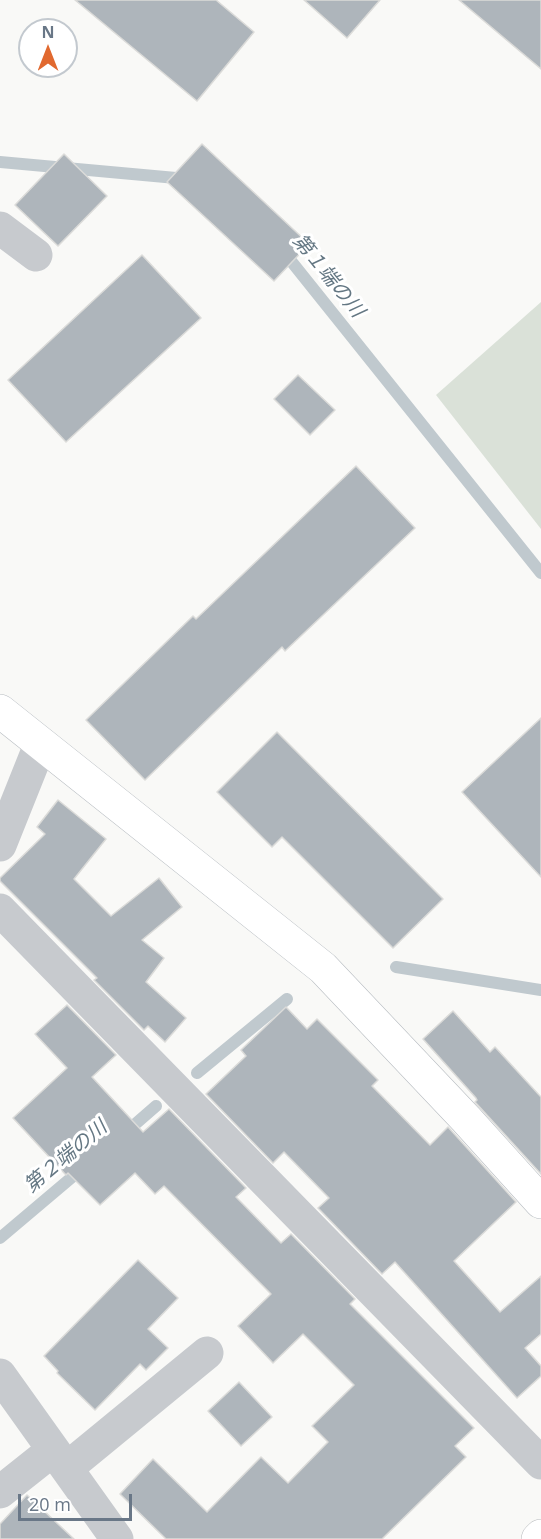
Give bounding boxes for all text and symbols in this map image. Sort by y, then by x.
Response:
north arrow [18,18,78,78]
text: N [41,21,55,43]
water label: 第１端の川 [287,230,369,322]
water label: 第２端の川 [20,1116,112,1198]
scale bar [21,1482,135,1520]
text: 20 m [29,1492,71,1516]

